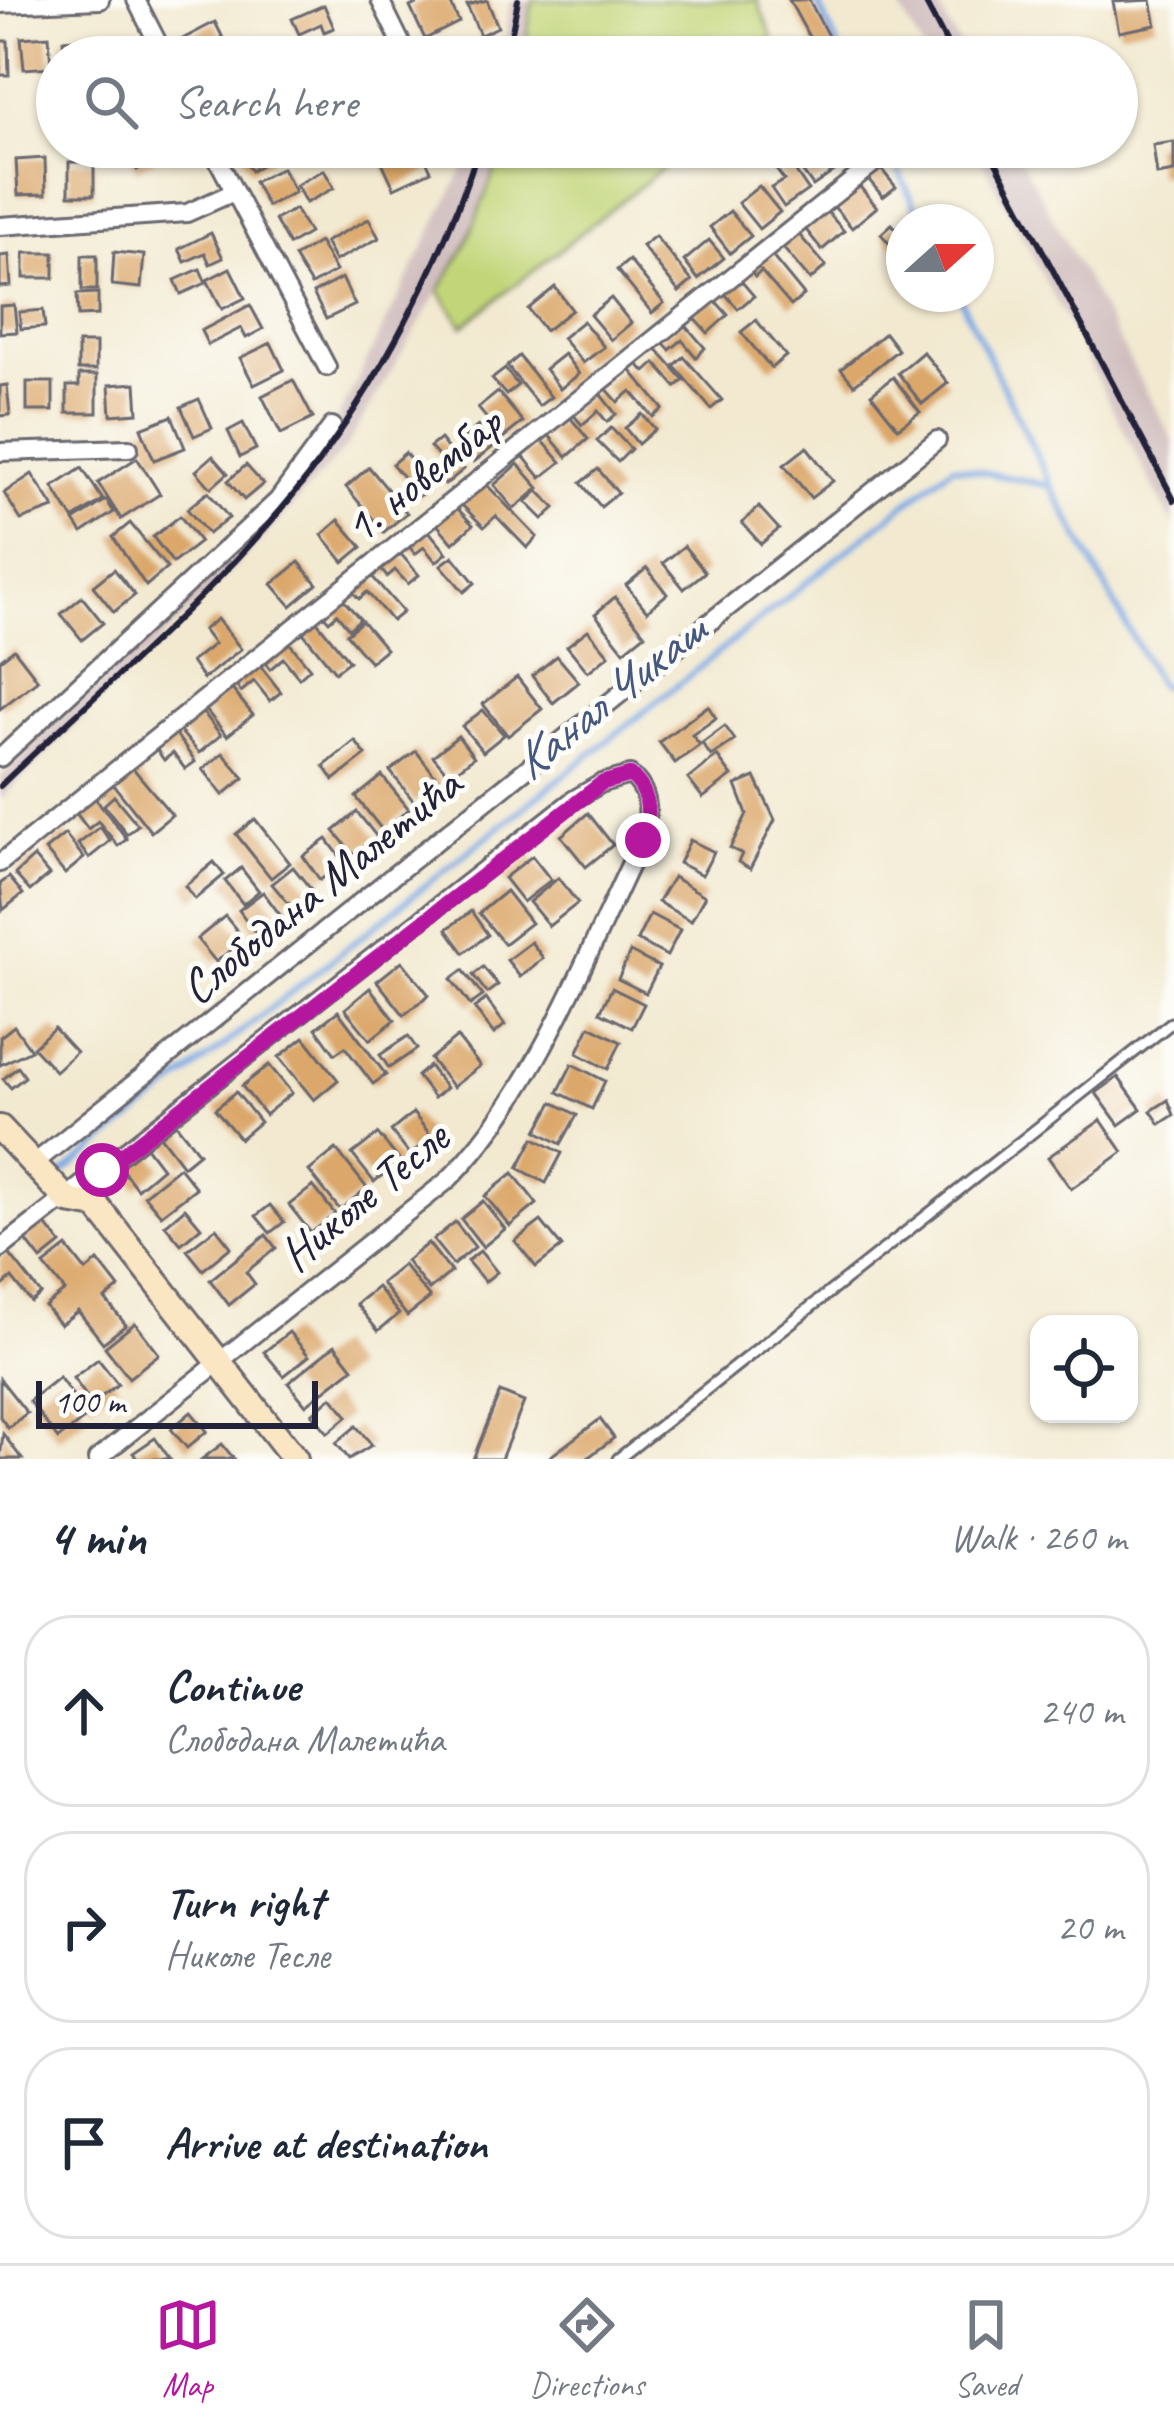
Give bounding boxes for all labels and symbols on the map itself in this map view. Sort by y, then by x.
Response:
north arrow [886,204,994,312]
street label: 1. новембар [331,391,516,557]
water label: Канал Чикаш [499,596,722,793]
street label: Слободана Малетића [168,752,476,1017]
route end [616,813,670,867]
street label: Николе Тесле [267,1105,463,1284]
route start [75,1143,129,1197]
scale bar [36,1375,318,1428]

